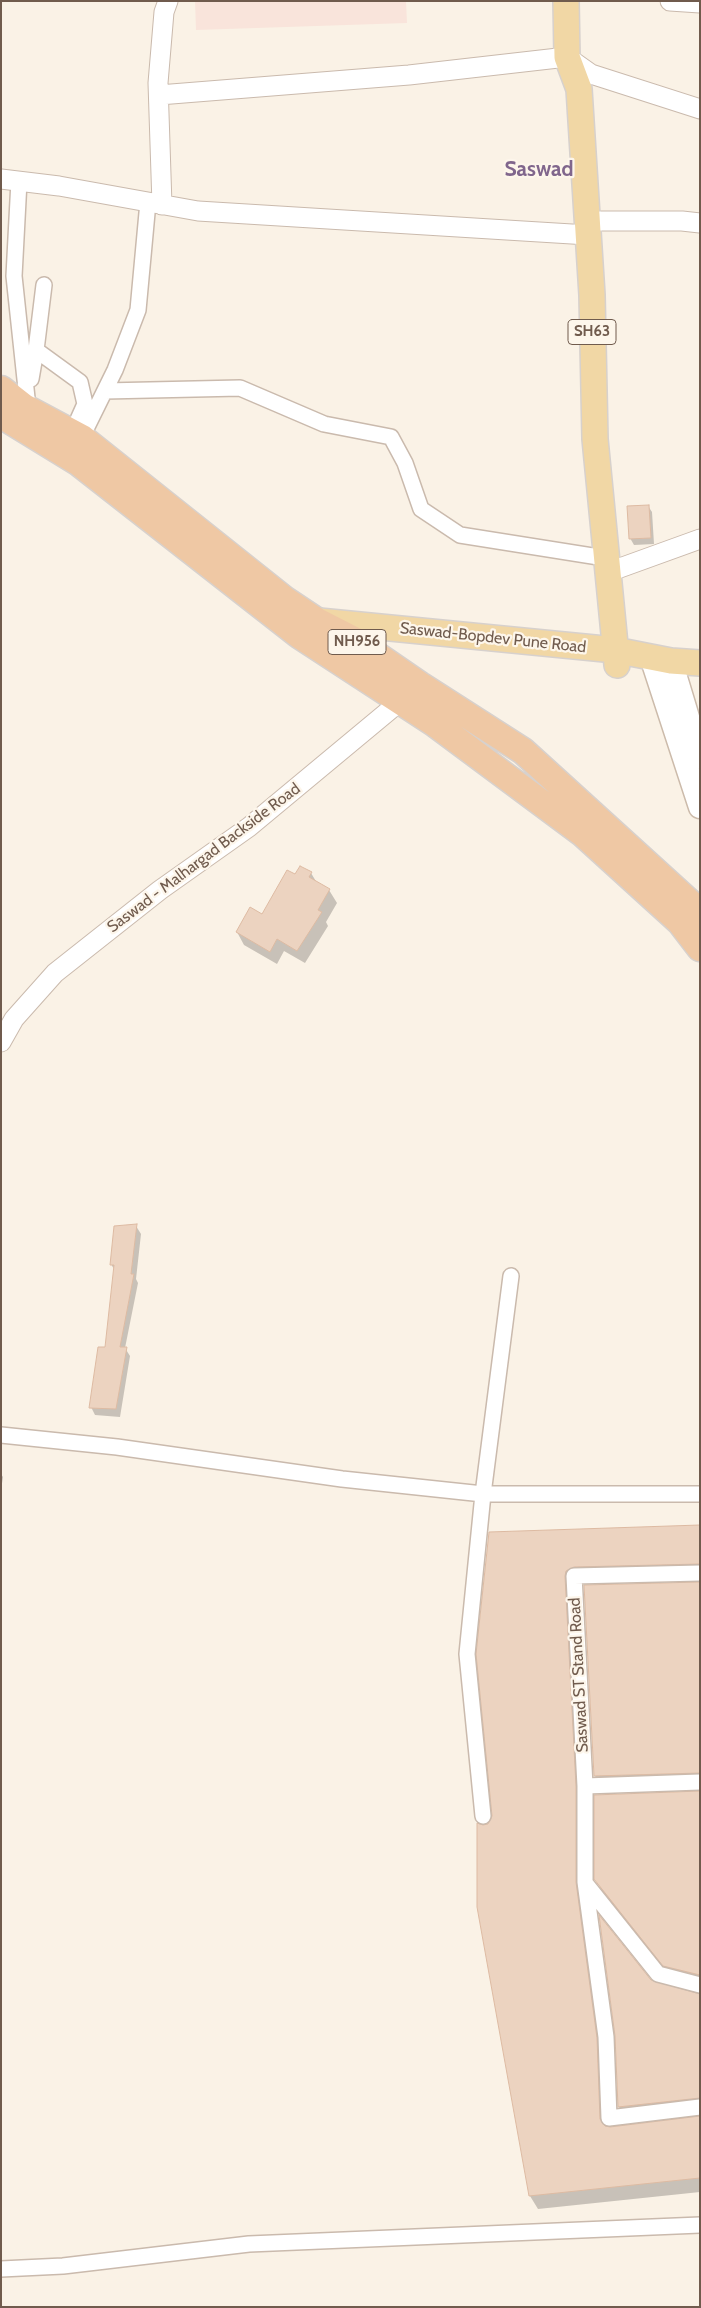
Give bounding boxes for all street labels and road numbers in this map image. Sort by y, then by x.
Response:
road number: SH63 [568,320,616,344]
street label: Saswad-Bopdev Pune Road [399,619,587,657]
road number: NH956 [328,630,386,654]
street label: Saswad - Malhargad Backside Road [104,779,304,937]
street label: Saswad ST Stand Road [565,1597,593,1753]

